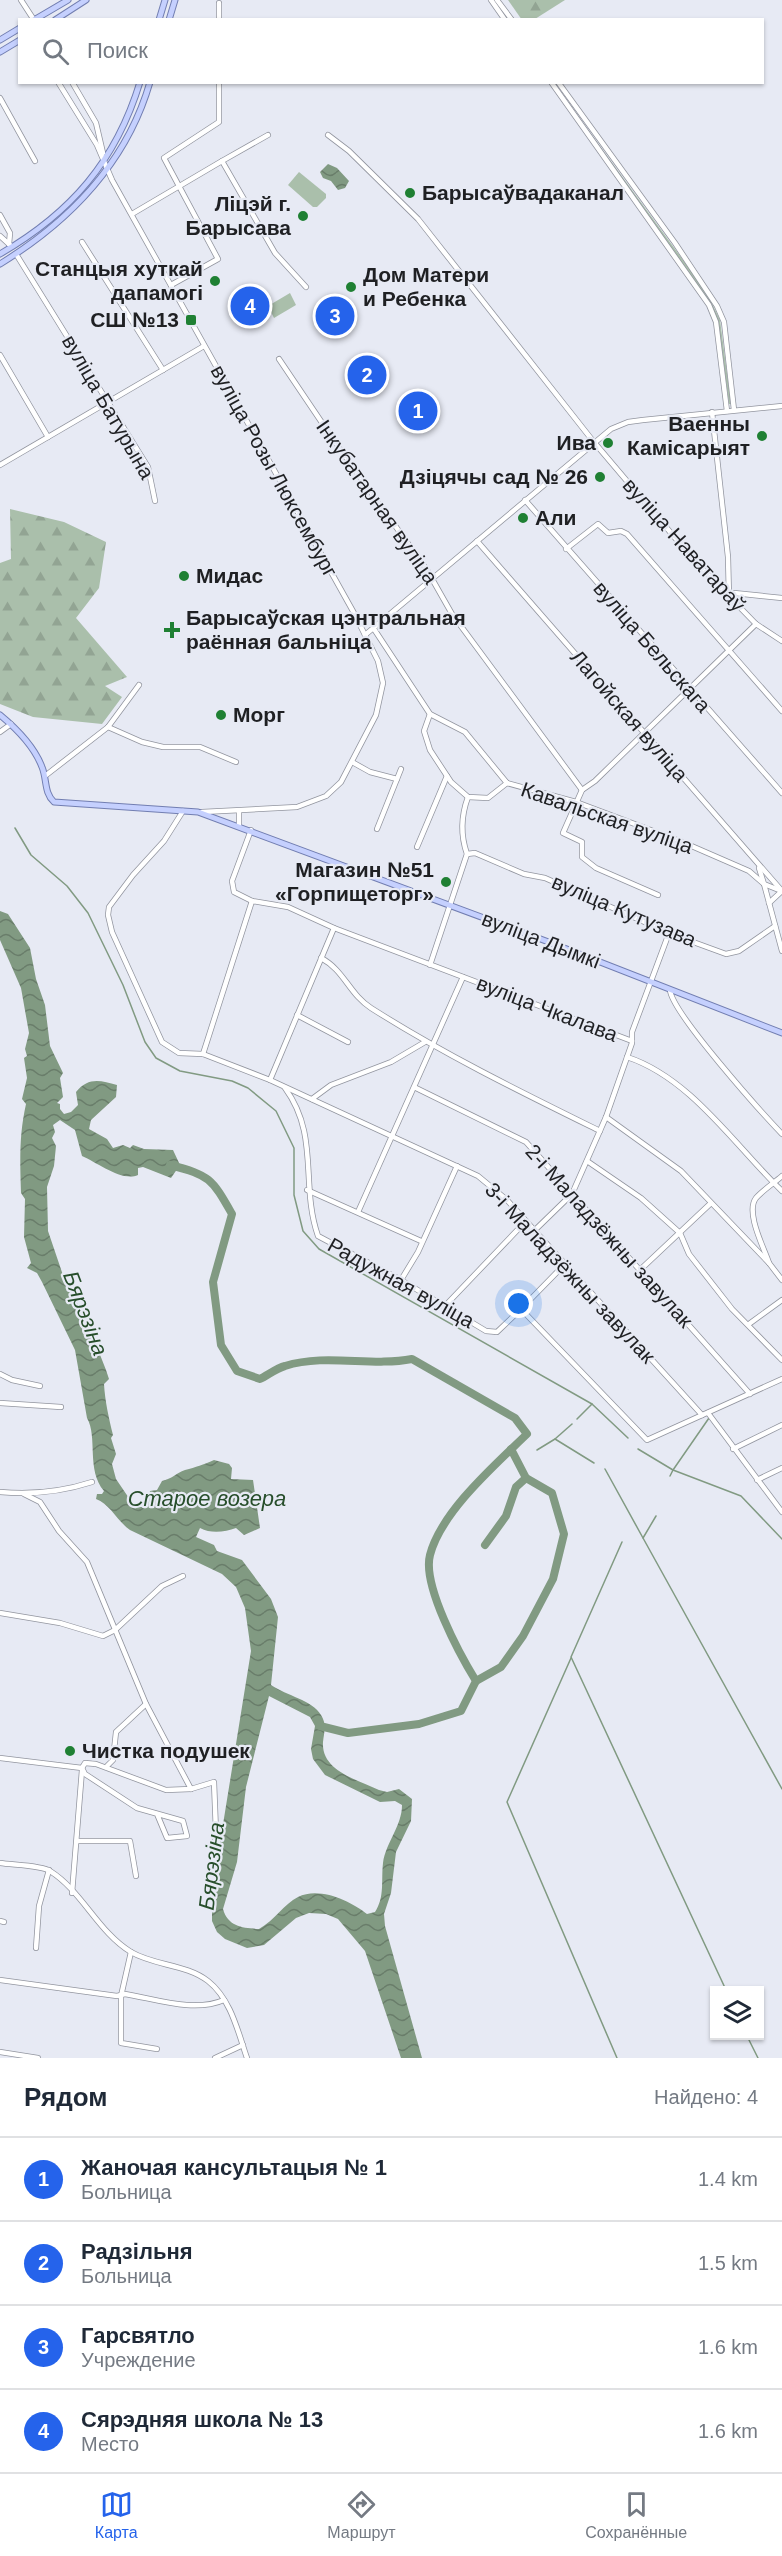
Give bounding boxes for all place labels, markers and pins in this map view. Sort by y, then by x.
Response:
place label: Барысаўвадаканал [422,181,624,204]
marker: Барысаўвадаканал [403,186,417,200]
place label: Ліцэй г. Барысава [186,192,291,239]
marker: Ліцэй г. Барысава [296,209,310,223]
place label: Станцыя хуткай дапамогі [35,257,203,304]
place label: Дом Матери и Ребенка [363,263,489,310]
marker: Станцыя хуткай дапамогі [208,274,222,288]
marker: Дом Матери и Ребенка [344,280,358,294]
pin: 4 [230,284,270,328]
pin: 3 [316,294,354,338]
place label: СШ №13 [90,308,179,331]
marker: СШ №13 [184,313,198,327]
pin: 2 [348,352,386,398]
pin: 1 [398,388,438,434]
place label: Ваенны Камісарыят [627,412,750,459]
marker: Ваенны Камісарыят [755,429,769,443]
place label: Ива [557,431,596,454]
marker: Ива [601,436,615,450]
place label: Дзіцячы сад № 26 [400,465,588,488]
marker: Дзіцячы сад № 26 [593,470,607,484]
place label: Али [535,506,576,529]
marker: Али [516,511,530,525]
place label: Мидас [196,564,263,587]
marker: Мидас [177,569,191,583]
place label: Барысаўская цэнтральная раённая бальніца [186,606,466,653]
marker: Барысаўская цэнтральная раённая бальніца [163,621,181,639]
place label: Морг [233,703,285,726]
marker: Морг [214,708,228,722]
place label: Магазин №51 «Горпищеторг» [275,858,434,905]
marker: Магазин №51 «Горпищеторг» [439,875,453,889]
place label: Чистка подушек [82,1739,250,1762]
marker: Чистка подушек [63,1744,77,1758]

